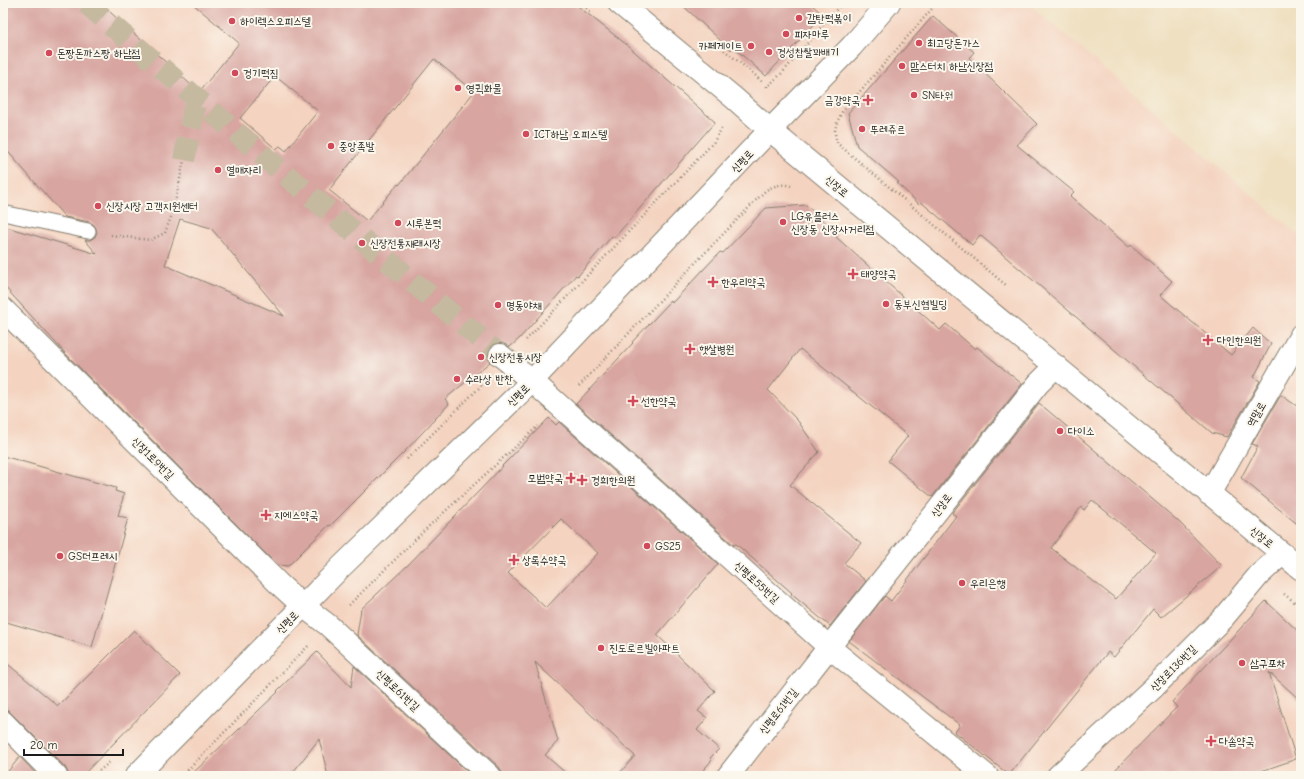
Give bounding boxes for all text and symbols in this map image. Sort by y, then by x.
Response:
place label: 감탄떡볶이 [807,12,851,25]
marker: 감탄떡볶이 [794,13,804,23]
place label: 하이렉스오피스텔 [240,15,311,28]
marker: 하이렉스오피스텔 [227,16,237,26]
place label: 피자마루 [794,28,830,41]
marker: 피자마루 [781,29,791,39]
place label: 최고당돈가스 [927,37,980,50]
marker: 최고당돈가스 [914,38,924,48]
place label: 카페게이트 [699,40,743,53]
marker: 카페게이트 [746,41,756,51]
place label: 경성찹쌀꽈배기 [777,46,839,59]
place label: 돈짱돈까스짱 하남점 [57,47,140,60]
marker: 경성찹쌀꽈배기 [764,47,774,57]
marker: 돈짱돈까스짱 하남점 [44,48,54,58]
place label: 맘스터치 하남신장점 [910,60,993,73]
marker: 맘스터치 하남신장점 [897,61,907,71]
place label: 경기떡집 [243,67,278,80]
marker: 경기떡집 [230,68,240,78]
place label: 영퀵화물 [466,82,502,95]
marker: 영퀵화물 [453,83,463,93]
place label: SN타워 [922,89,953,102]
marker: SN타워 [909,90,919,100]
place label: 금강약국 [825,94,860,107]
marker: 금강약국 [863,95,873,105]
place label: 뚜레쥬르 [870,123,905,136]
marker: 뚜레쥬르 [857,124,867,134]
place label: ICT하남 오피스텔 [534,128,607,141]
marker: ICT하남 오피스텔 [521,129,531,139]
place label: 중앙족발 [339,140,375,153]
marker: 중앙족발 [326,141,336,151]
street label: 신평로 [729,147,756,175]
place label: 열매자리 [226,164,261,177]
marker: 열매자리 [213,165,223,175]
street label: 신장로 [822,173,851,200]
place label: 신장시장 고객지원센터 [106,200,198,213]
marker: 신장시장 고객지원센터 [93,201,103,211]
place label: LG유플러스 신장동 신장사거리점 [791,210,874,236]
place label: 시루본떡 [406,217,441,230]
marker: LG유플러스 신장동 신장사거리점 [778,217,788,227]
marker: 시루본떡 [393,218,403,228]
place label: 신장전통재래시장 [370,237,441,250]
marker: 신장전통재래시장 [357,238,367,248]
place label: 태양약국 [861,268,897,281]
marker: 태양약국 [848,269,858,279]
place label: 한우리약국 [721,276,765,289]
marker: 한우리약국 [708,277,718,287]
place label: 동부신협빌딩 [894,298,947,311]
place label: 명동야채 [506,299,542,312]
marker: 동부신협빌딩 [881,299,891,309]
marker: 명동야채 [493,300,503,310]
marker: 다인한의원 [1202,334,1214,346]
place label: 다인한의원 [1217,334,1261,347]
marker: 햇살병원 [684,343,696,355]
place label: 햇살병원 [699,343,735,356]
place label: 신장전통시장 [489,351,542,364]
marker: 신장전통시장 [476,352,486,362]
place label: 수라상 반찬 [465,373,513,386]
marker: 수라상 반찬 [452,374,462,384]
street label: 신평로 [504,381,533,409]
place label: 선한약국 [641,395,677,408]
marker: 선한약국 [628,396,638,406]
street label: 역말로 [1244,399,1269,429]
place label: 다이소 [1068,425,1095,438]
marker: 다이소 [1055,426,1065,436]
street label: 신장1로9번길 [129,434,177,482]
place label: 모범약국 [528,472,563,485]
marker: 모범약국 [566,473,576,483]
marker: 경희한의원 [576,474,588,486]
place label: 경희한의원 [591,474,635,487]
street label: 신장로 [928,491,955,520]
place label: 지에스약국 [274,509,318,522]
marker: 지에스약국 [261,510,271,520]
street label: 신장로 [1247,524,1276,551]
place label: GS25 [655,540,681,553]
marker: GS25 [642,541,652,551]
place label: GS더프레시 [68,550,118,563]
marker: GS더프레시 [55,551,65,561]
place label: 상록수약국 [522,554,566,567]
marker: 상록수약국 [509,555,519,565]
street label: 신평로55번길 [731,559,782,606]
place label: 우리은행 [970,577,1006,590]
marker: 우리은행 [957,578,967,588]
street label: 신평로 [273,608,301,636]
place label: 진도로르빌아파트 [609,642,680,655]
street label: 신장로136번길 [1147,642,1199,694]
marker: 진도로르빌아파트 [596,643,606,653]
place label: 삼구포차 [1250,657,1286,670]
marker: 삼구포차 [1237,658,1247,668]
street label: 신평로61번길 [373,667,422,714]
street label: 신평로61번길 [756,686,800,737]
scale bar [24,731,123,757]
place label: 다솜약국 [1219,735,1255,748]
marker: 다솜약국 [1206,736,1216,746]
text: 20 m [30,738,58,752]

